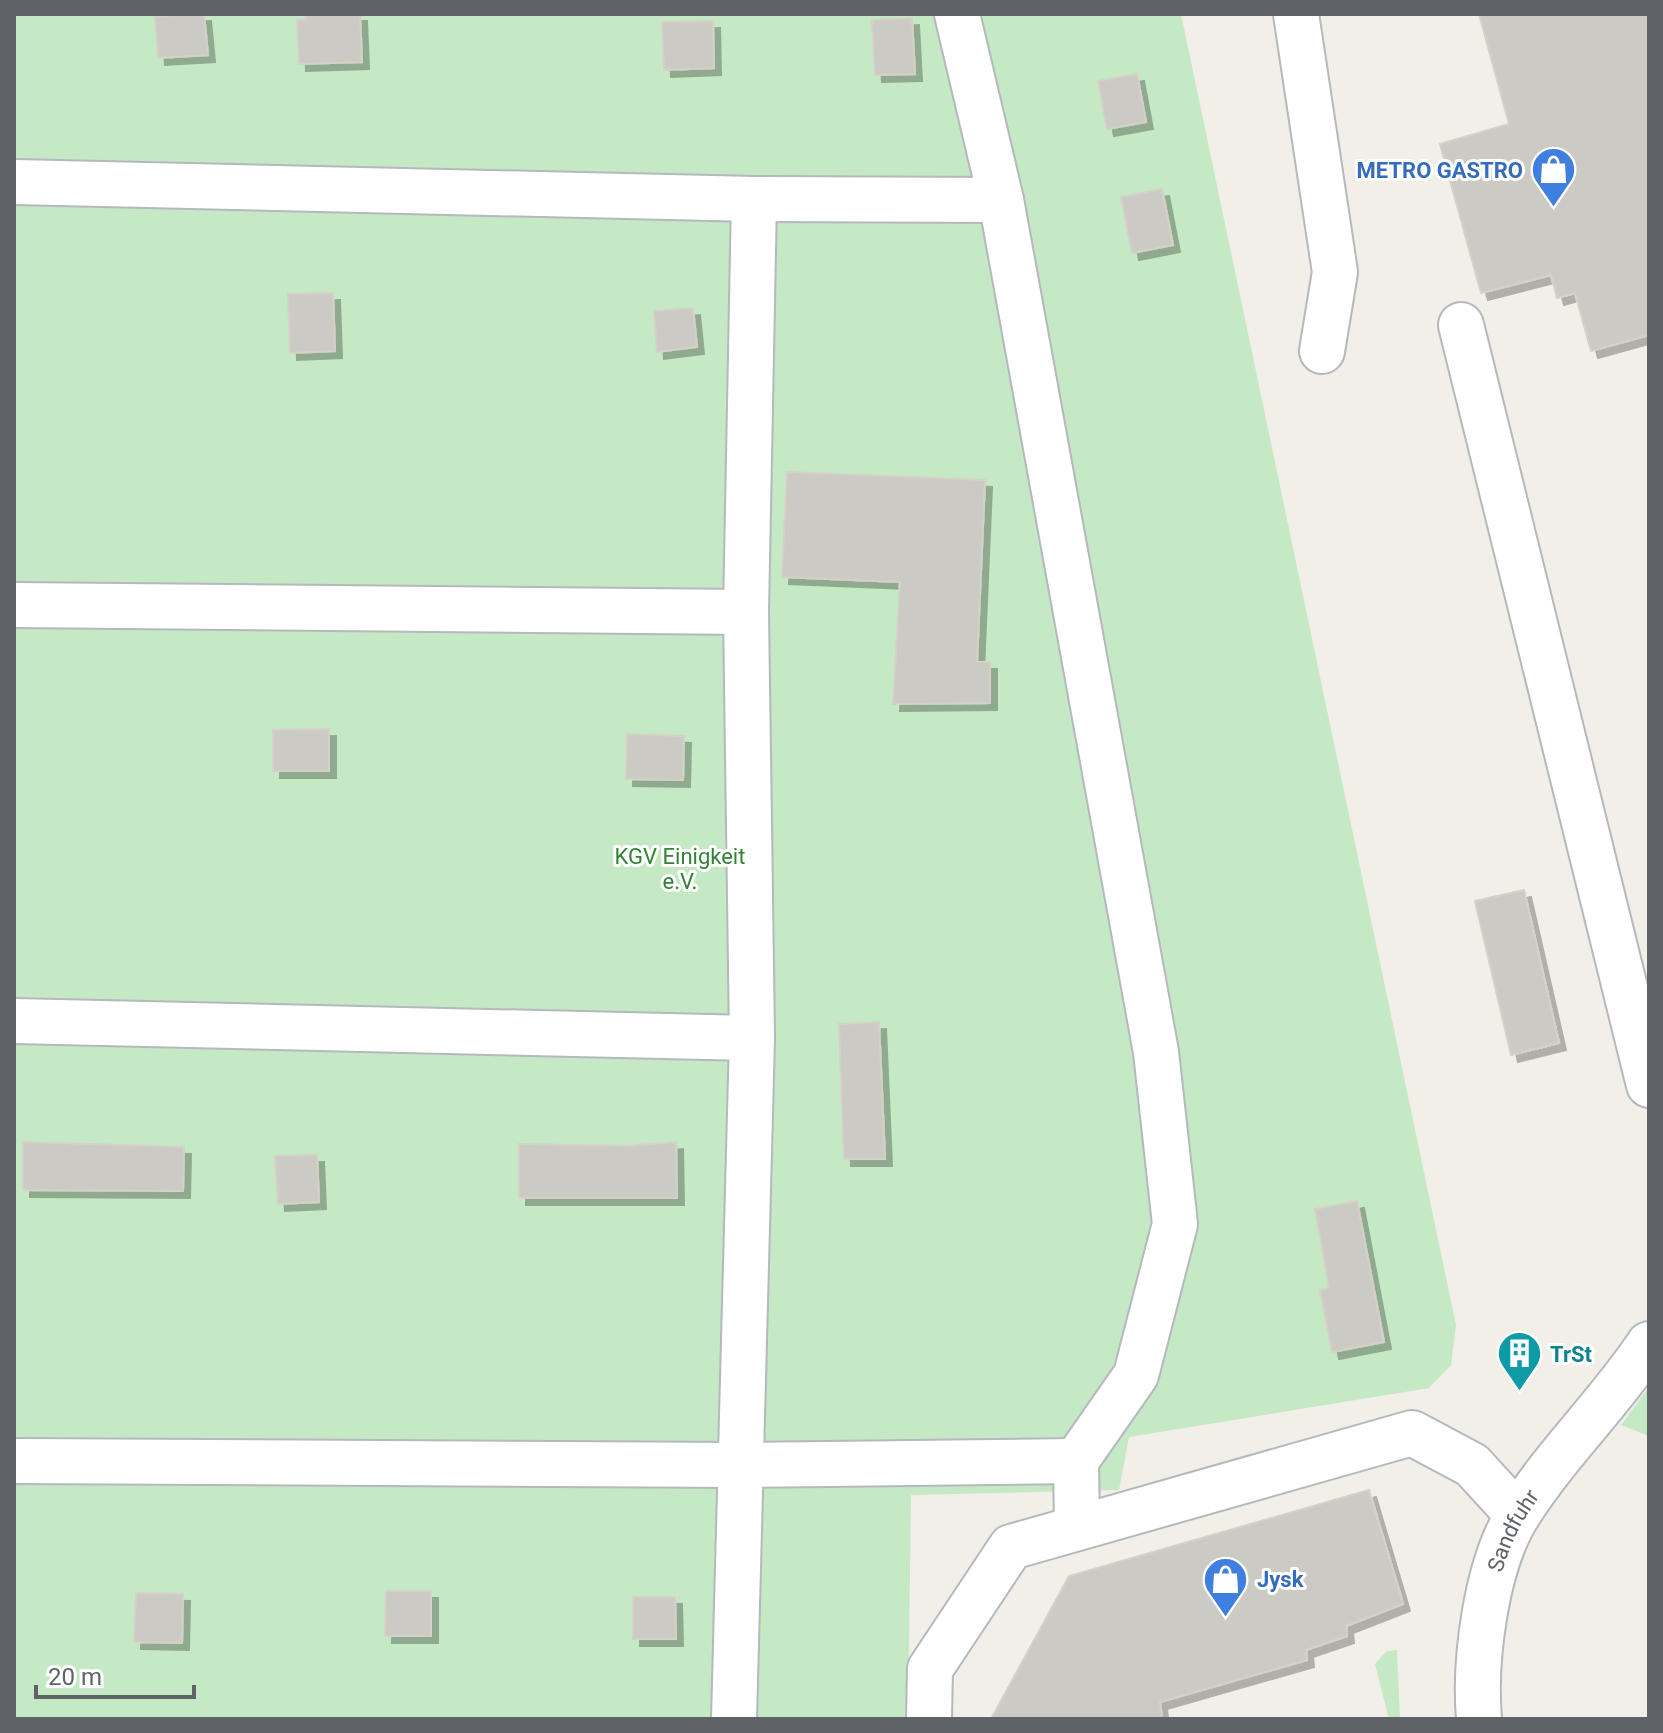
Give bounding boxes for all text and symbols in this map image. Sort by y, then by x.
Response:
shop icon: METRO GASTRO [1530,146,1578,209]
place label: METRO GASTRO [1357,158,1523,183]
park label: KGV Einigkeit e.V. [615,844,745,894]
building icon: TrSt [1495,1330,1543,1393]
place label: TrSt [1550,1342,1593,1367]
street label: Sandfuhr [1482,1484,1544,1575]
shop icon: Jysk [1202,1555,1250,1618]
place label: Jysk [1257,1567,1304,1592]
scale bar [36,1649,194,1699]
text: 20 m [48,1663,102,1691]

